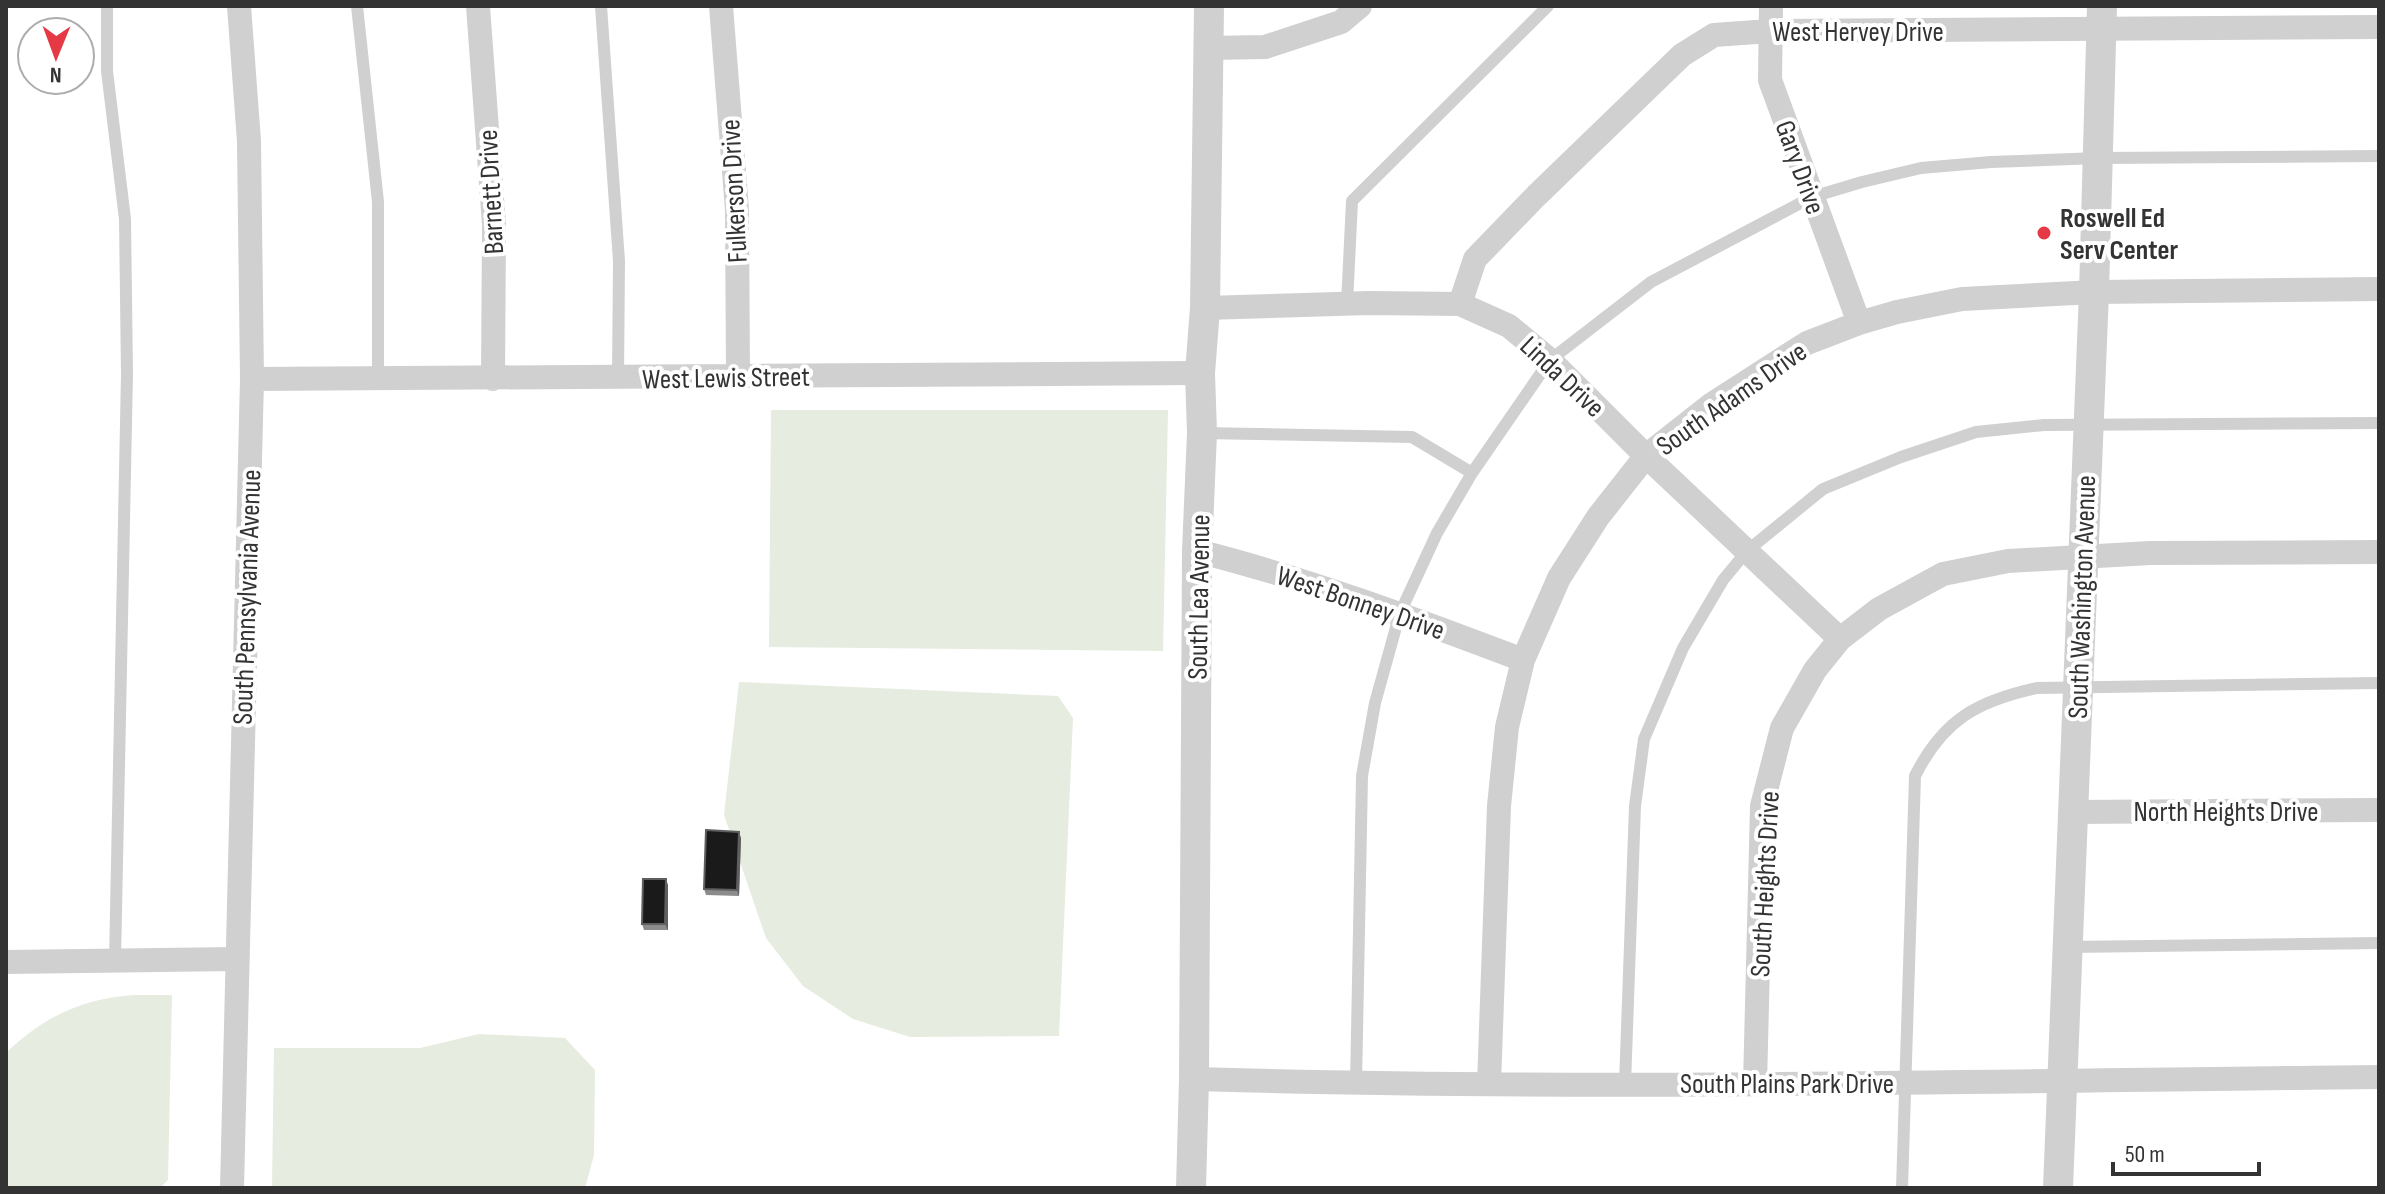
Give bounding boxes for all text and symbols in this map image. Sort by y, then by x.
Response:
north arrow [16,16,96,96]
street label: West Hervey Drive [1772,16,1944,49]
text: N [50,61,62,88]
street label: Gary Drive [1767,116,1832,219]
street label: Fulkerson Drive [714,118,755,263]
street label: Barnett Drive [472,129,511,255]
place label: Roswell Ed Serv Center [2060,202,2178,267]
marker: Roswell Ed Serv Center [2035,224,2053,242]
street label: Linda Drive [1513,330,1611,424]
street label: South Adams Drive [1650,335,1813,463]
street label: West Lewis Street [642,361,810,396]
street label: South Pennsylvania Avenue [227,469,268,725]
street label: South Washington Avenue [2062,475,2103,719]
street label: South Lea Avenue [1182,514,1217,680]
street label: West Bonney Drive [1272,559,1449,648]
street label: South Heights Drive [1744,790,1787,978]
street label: North Heights Drive [2133,796,2319,829]
street label: South Plains Park Drive [1680,1068,1894,1101]
scale bar [2113,1126,2259,1176]
text: 50 m [2125,1140,2165,1169]

